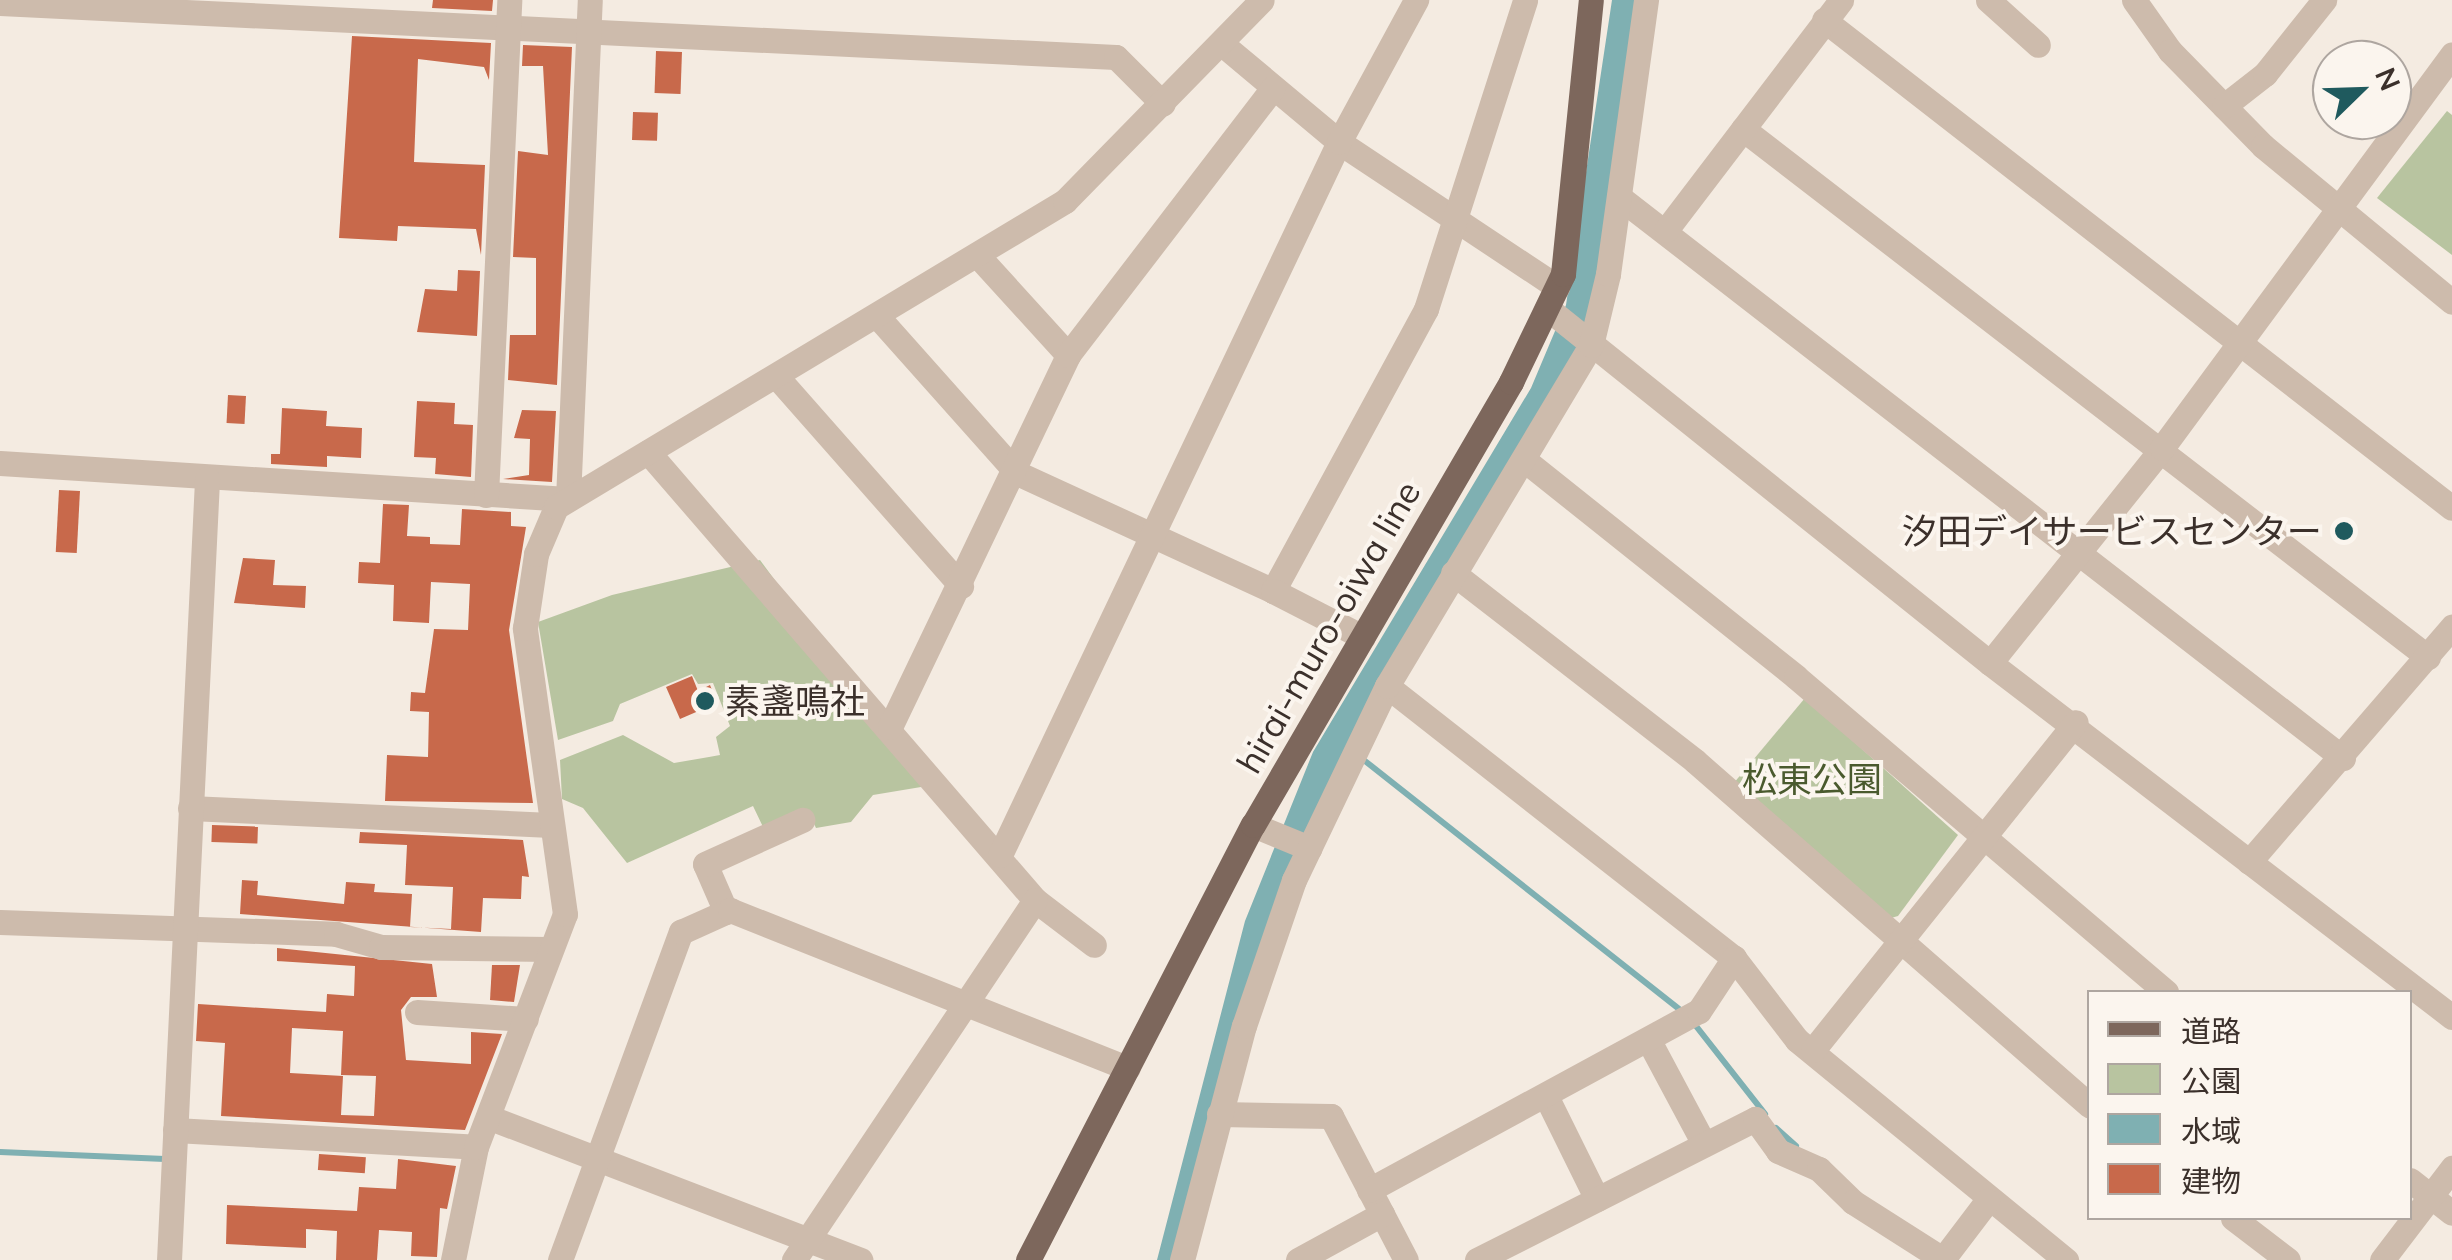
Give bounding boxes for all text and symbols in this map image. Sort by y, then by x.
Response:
north arrow [2312,40,2412,140]
text: N [2368,62,2408,95]
street label: hirai-muro-oiwa line [1227,474,1429,780]
place label: 汐田デイサービスセンター [1902,510,2322,552]
marker: 汐田デイサービスセンター [2331,518,2357,544]
place label: 素盞鳴社 [725,680,865,722]
marker: 素盞鳴社 [694,690,716,712]
park label: 松東公園 [1742,758,1882,800]
legend [2087,990,2412,1220]
text: 道路 [2181,1012,2241,1050]
text: 公園 [2181,1062,2241,1100]
text: 水域 [2181,1112,2241,1150]
text: 建物 [2181,1162,2241,1200]

